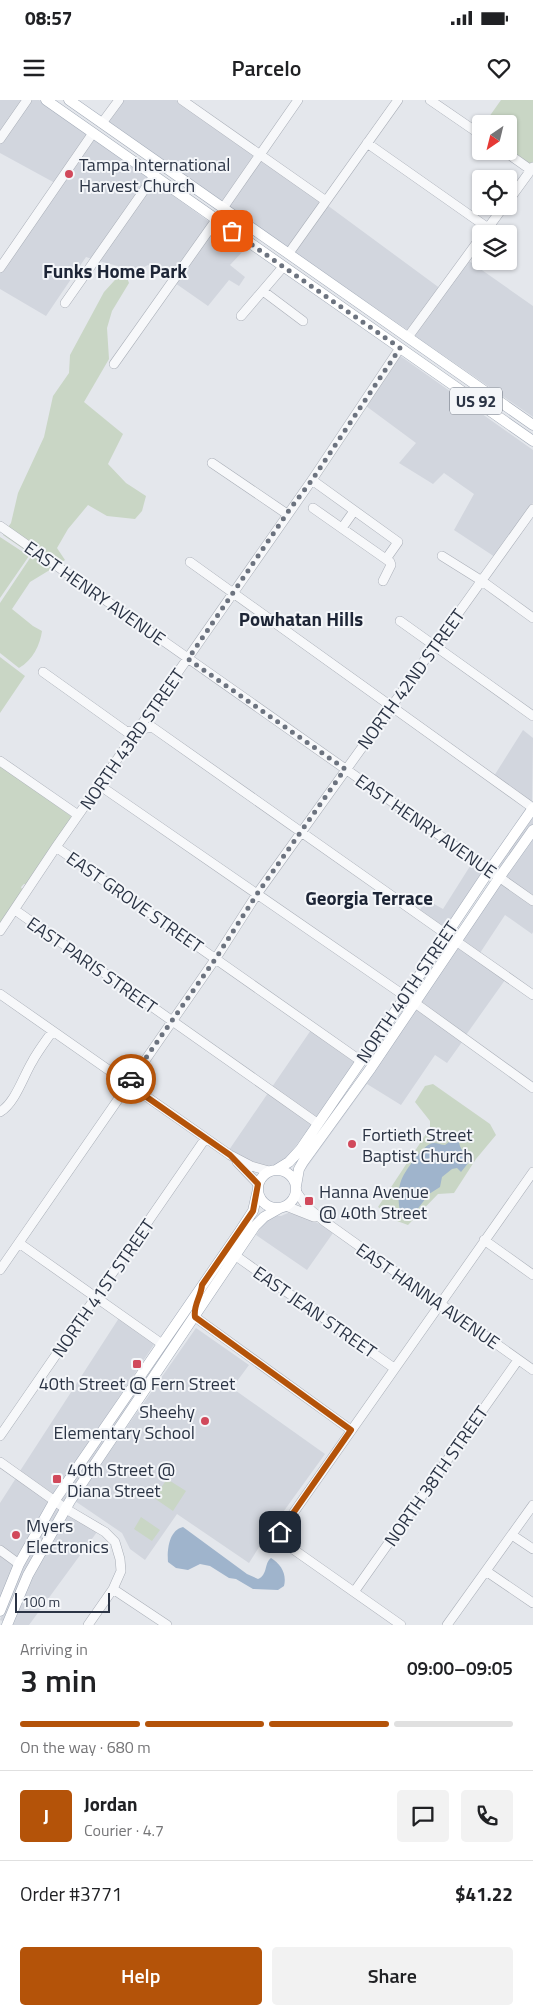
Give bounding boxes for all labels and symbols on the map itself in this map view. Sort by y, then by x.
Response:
north arrow [472,115,518,160]
place label: Tampa International Harvest Church [79,151,230,199]
marker: Tampa International Harvest Church [63,168,75,180]
pin [211,210,253,252]
district label: Funks Home Park [43,256,187,285]
road number: US 92 [450,388,502,414]
street label: EAST HENRY AVENUE [19,534,171,652]
street label: NORTH 42ND STREET [351,603,472,755]
district label: Powhatan Hills [239,604,363,633]
street label: NORTH 43RD STREET [73,662,191,815]
street label: EAST HENRY AVENUE [350,767,502,885]
street label: EAST GROVE STREET [61,845,209,960]
district label: Georgia Terrace [305,883,433,912]
street label: EAST PARIS STREET [21,910,163,1020]
street label: NORTH 40TH STREET [349,915,465,1068]
courier [106,1054,156,1104]
place label: Fortieth Street Baptist Church [362,1121,473,1169]
marker: Fortieth Street Baptist Church [346,1138,358,1150]
place label: Hanna Avenue @ 40th Street [319,1178,429,1226]
marker: Hanna Avenue @ 40th Street [303,1195,315,1207]
street label: NORTH 41ST STREET [45,1213,161,1363]
street label: EAST HANNA AVENUE [351,1236,505,1356]
street label: EAST JEAN STREET [248,1259,383,1365]
marker: 40th Street @ Fern Street [131,1358,143,1370]
place label: 40th Street @ Fern Street [39,1370,236,1397]
place label: Sheehy Elementary School [53,1398,195,1446]
street label: NORTH 38TH STREET [377,1400,495,1552]
marker: Sheehy Elementary School [199,1415,211,1427]
place label: 40th Street @ Diana Street [67,1456,175,1504]
marker: 40th Street @ Diana Street [51,1473,63,1485]
pin [259,1511,301,1553]
place label: Myers Electronics [26,1512,109,1560]
marker: Myers Electronics [10,1529,22,1541]
scale bar [15,1590,110,1613]

